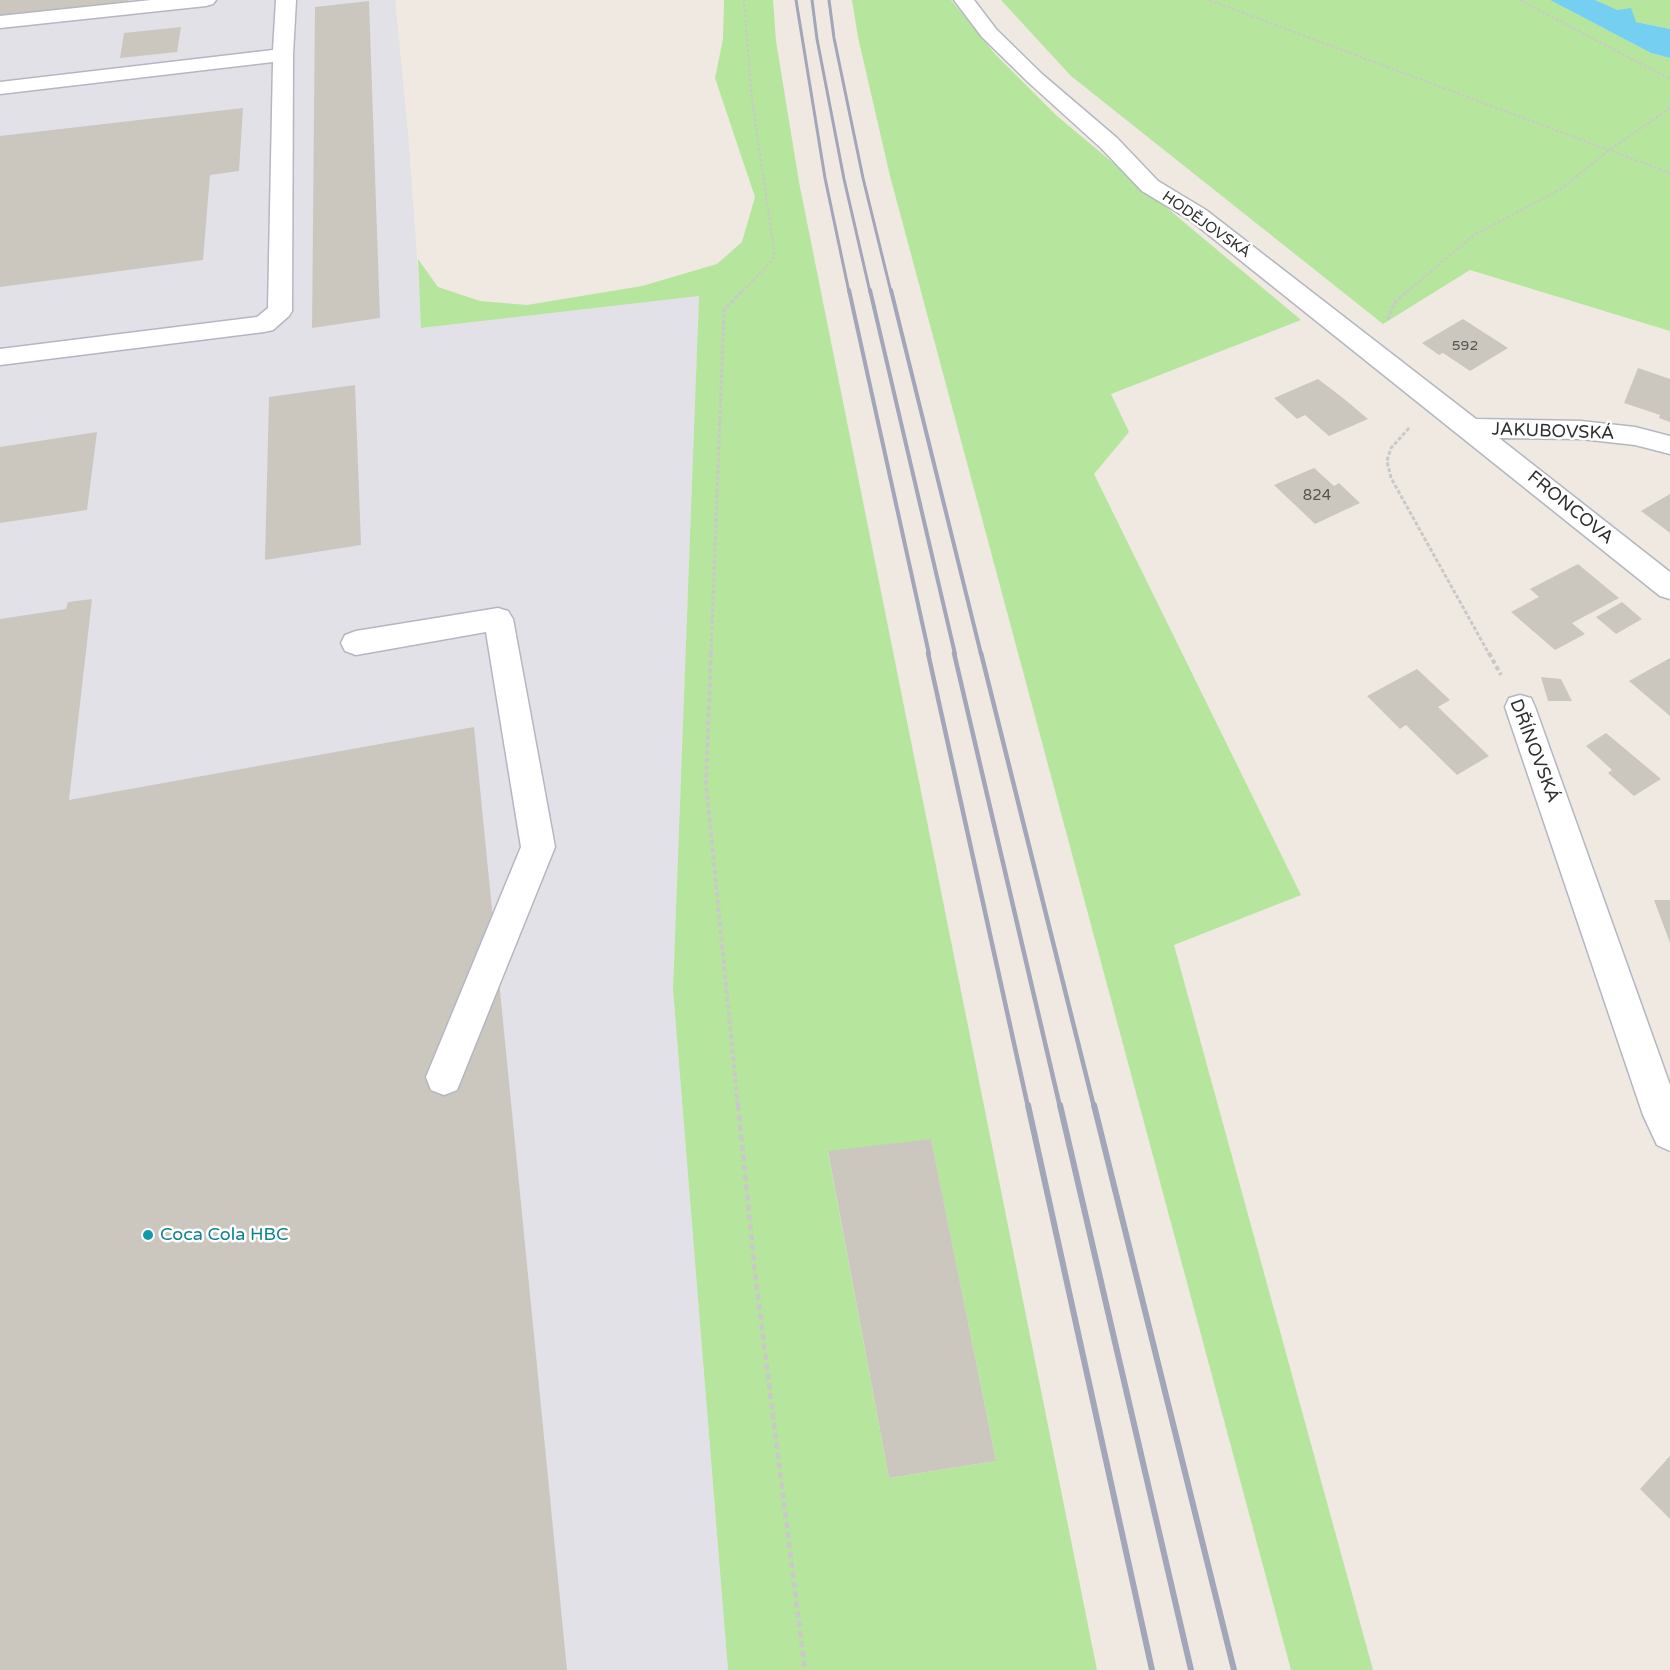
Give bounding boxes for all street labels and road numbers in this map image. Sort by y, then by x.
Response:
street label: HODĚJOVSKÁ [1158,188,1254,262]
street label: JAKUBOVSKÁ [1491,419,1615,445]
street label: FRONCOVA [1523,467,1617,549]
street label: DŘÍNOVSKÁ [1504,696,1564,806]

